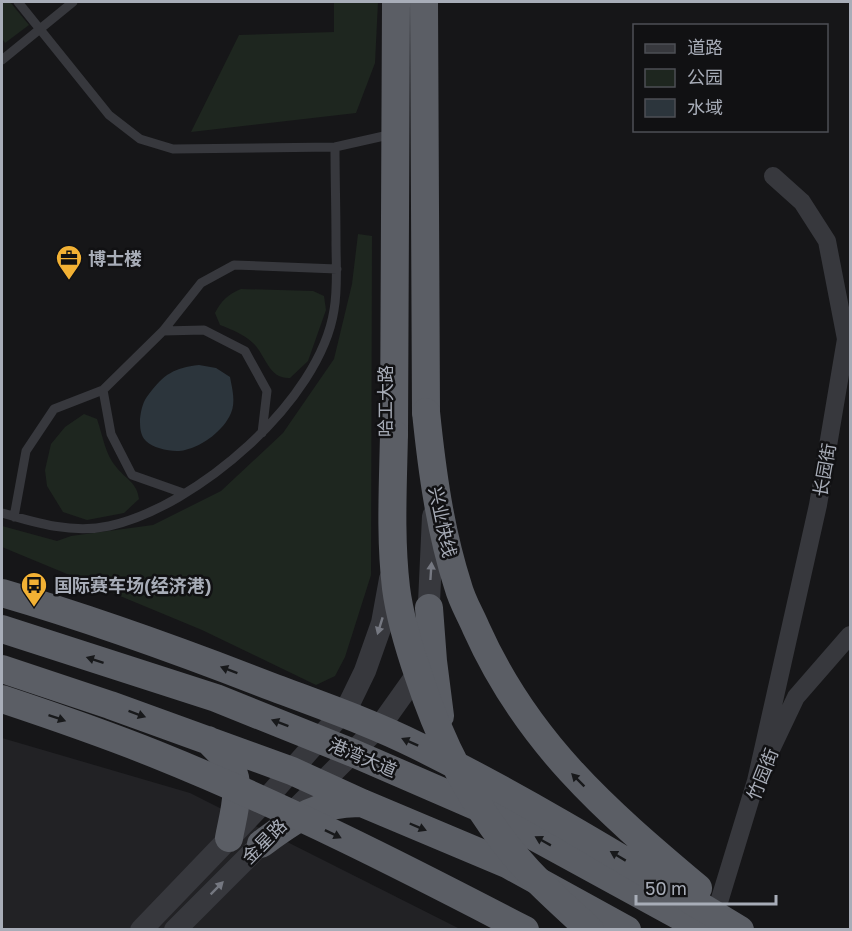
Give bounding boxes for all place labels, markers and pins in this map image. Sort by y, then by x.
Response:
office icon: 博士楼 [54,243,84,281]
place label: 博士楼 [88,247,142,269]
bus stop icon: 国际赛车场(经济港) [19,570,49,608]
place label: 国际赛车场(经济港) [54,574,212,596]

